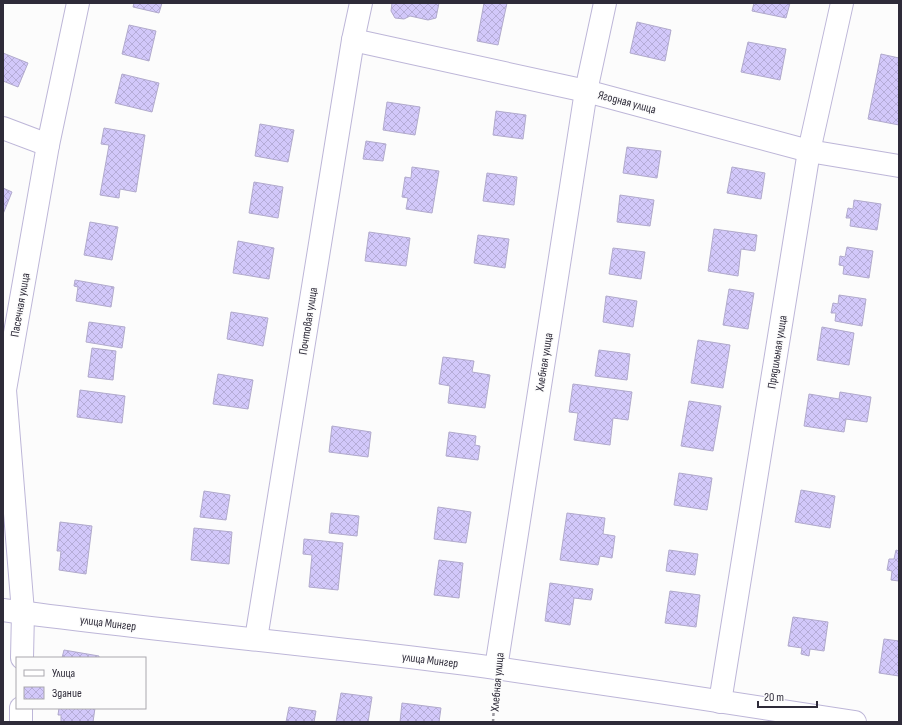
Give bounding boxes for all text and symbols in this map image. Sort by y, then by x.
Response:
street label: Ягодная улица [596,88,658,118]
street label: Пасечная улица [7,272,34,338]
street label: Почтовая улица [296,286,321,356]
street label: Прядильная улица [764,314,791,390]
street label: Хлебная улица [532,331,557,393]
street label: улица Мингер [79,613,137,634]
street label: улица Мингер [401,650,459,671]
street label: Хлебная улица [487,652,508,713]
legend [16,657,146,709]
text: Улица [52,666,76,681]
scale bar [758,683,817,709]
text: Здание [52,686,82,701]
text: 20 m [764,690,784,705]

